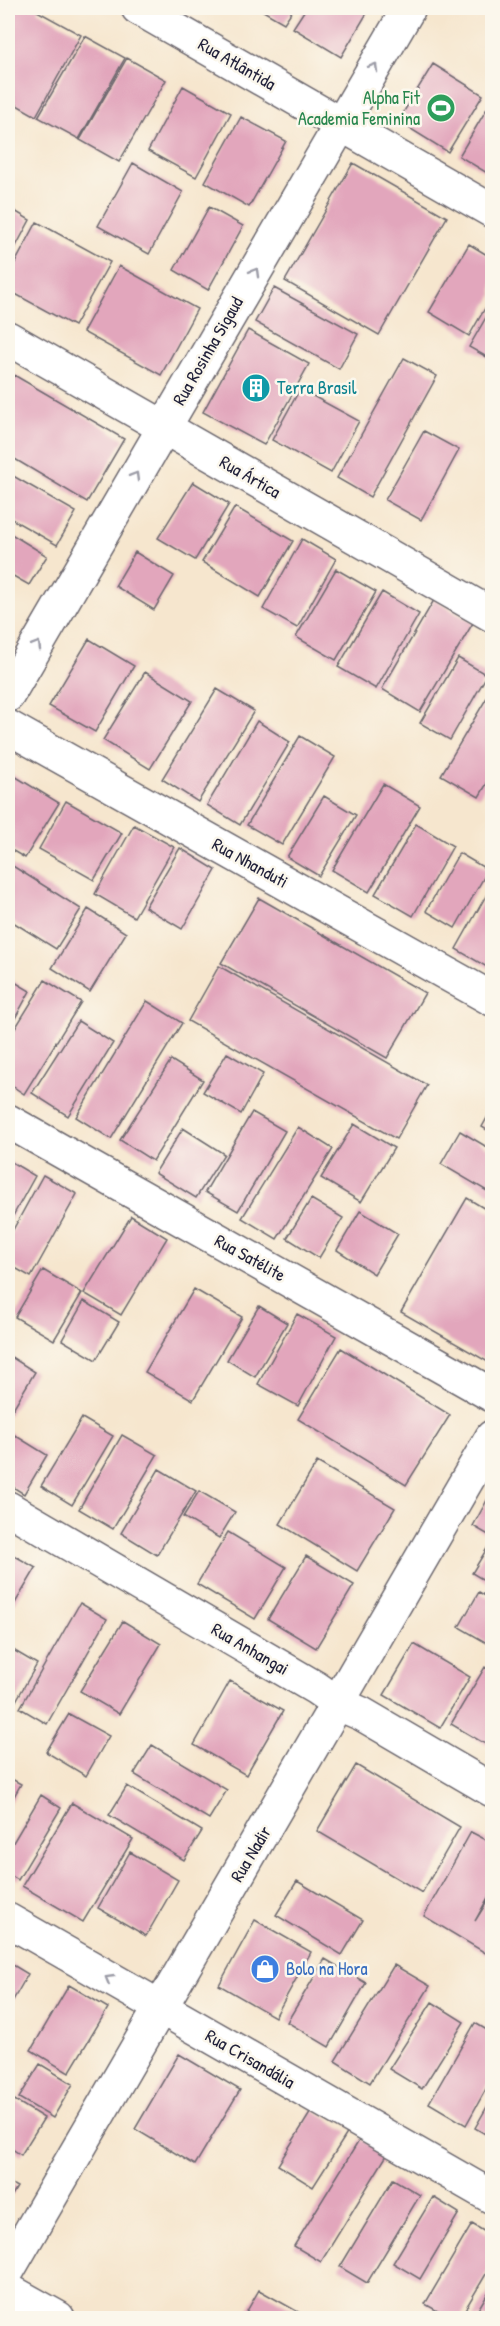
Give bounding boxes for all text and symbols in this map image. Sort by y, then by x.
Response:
street label: Rua Atlântida [194,31,281,96]
one-way arrow [367,63,379,73]
place label: Alpha Fit Academia Feminina [298,85,421,131]
sports icon: Alpha Fit Academia Feminina [425,92,457,124]
one-way arrow [248,268,259,278]
street label: Rua Rosinha Sigaud [166,292,249,410]
building icon: Terra Brasil [240,372,272,404]
place label: Terra Brasil [277,375,357,400]
street label: Rua Ártica [215,449,285,504]
one-way arrow [128,472,140,483]
one-way arrow [30,641,41,651]
street label: Rua Nhanduti [208,831,293,894]
street label: Rua Satélite [210,1228,290,1287]
street label: Rua Anhangai [207,1616,293,1681]
street label: Rua Nadir [224,1821,277,1886]
shop icon: Bolo na Hora [249,1953,281,1985]
place label: Bolo na Hora [286,1956,368,1981]
one-way arrow [105,1974,115,1986]
street label: Rua Crisandália [201,2023,300,2094]

